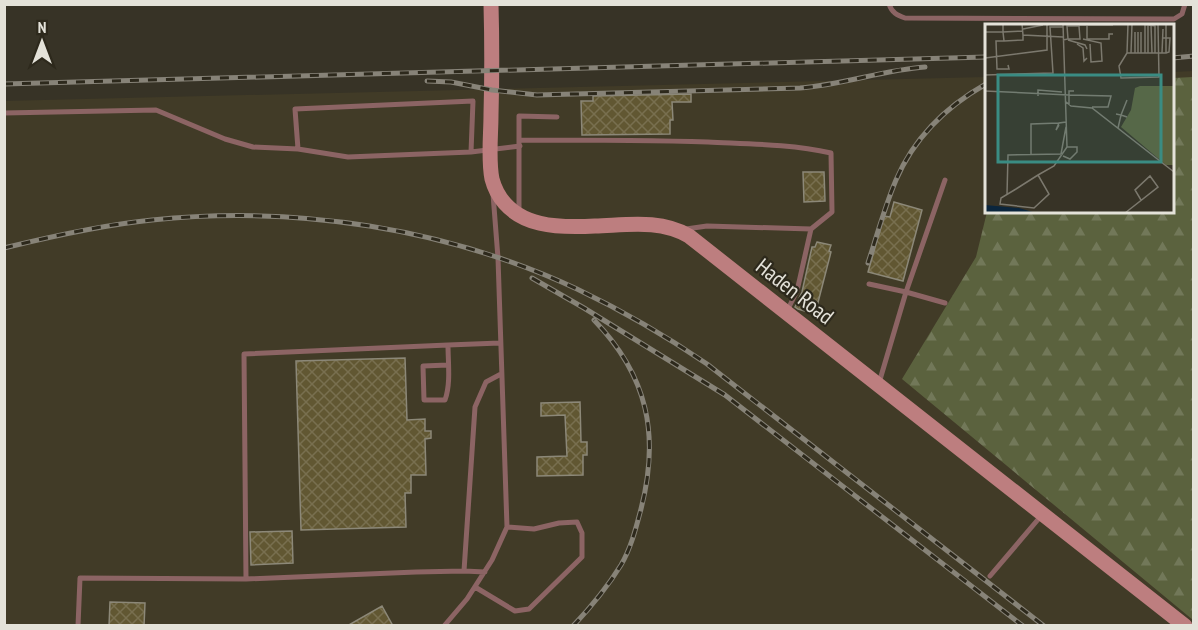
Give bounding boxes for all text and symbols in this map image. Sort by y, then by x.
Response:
north arrow [12,12,72,72]
text: N [38,17,46,37]
inset map [985,24,1174,213]
street label: Haden Road [751,252,839,330]

